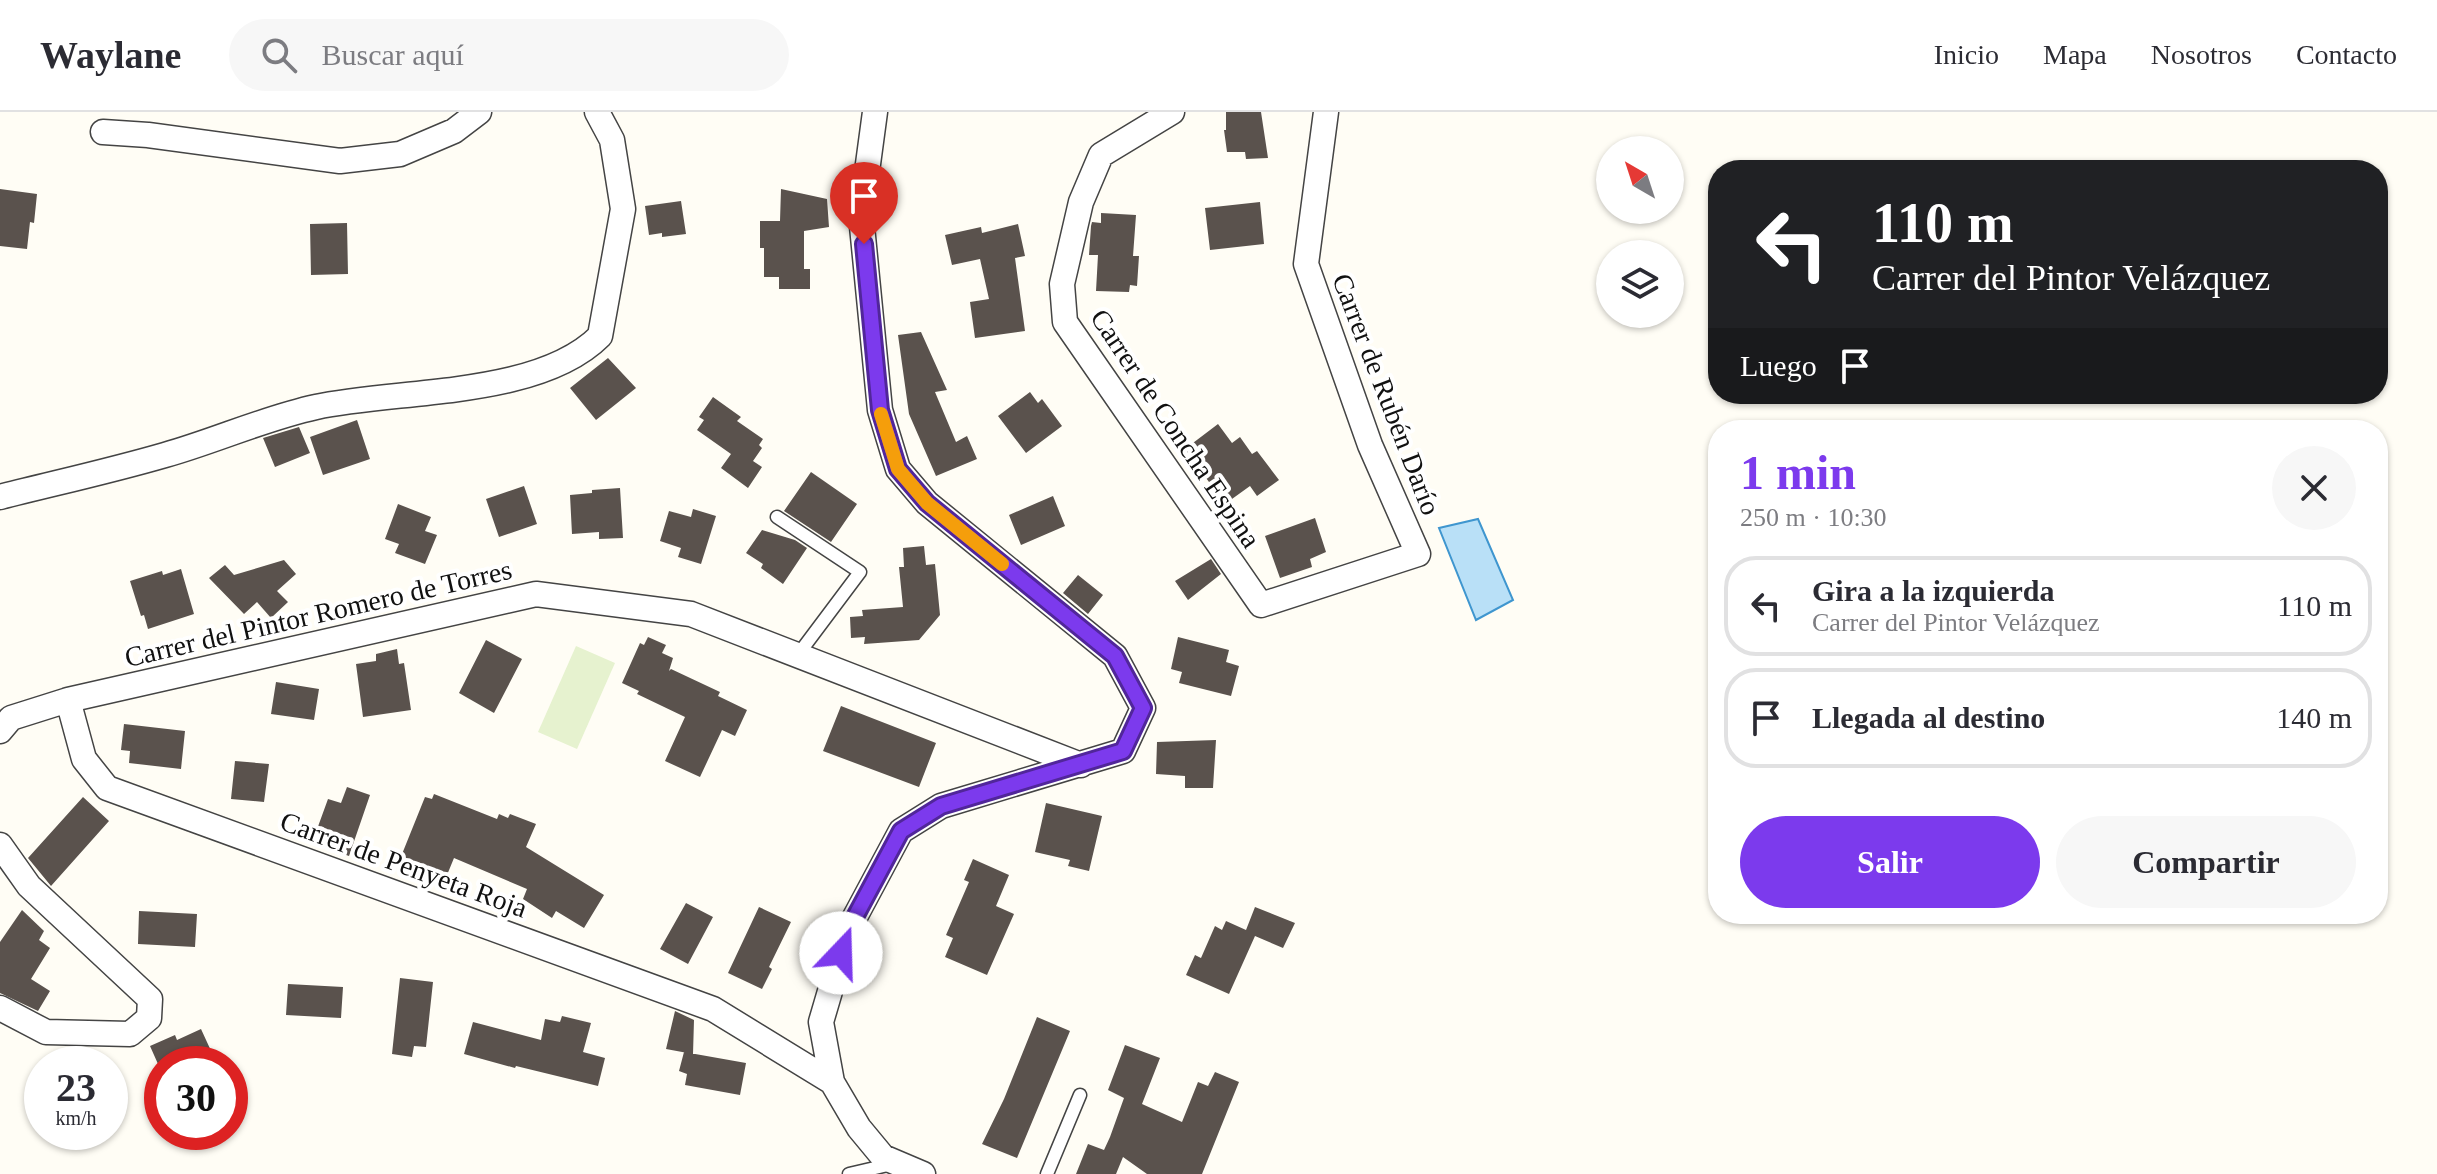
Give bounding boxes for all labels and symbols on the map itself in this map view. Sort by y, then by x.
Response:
north arrow [1596,136,1684,224]
pin [830,162,898,244]
street label: Carrer de Rubén Darío [1326,269,1447,519]
street label: Carrer de Concha Espina [1084,303,1267,554]
street label: Carrer del Pintor Romero de Torres [121,554,515,673]
street label: Carrer de Penyeta Roja [276,805,532,924]
position arrow [799,911,883,995]
speed limit sign: 30 [144,1046,248,1150]

